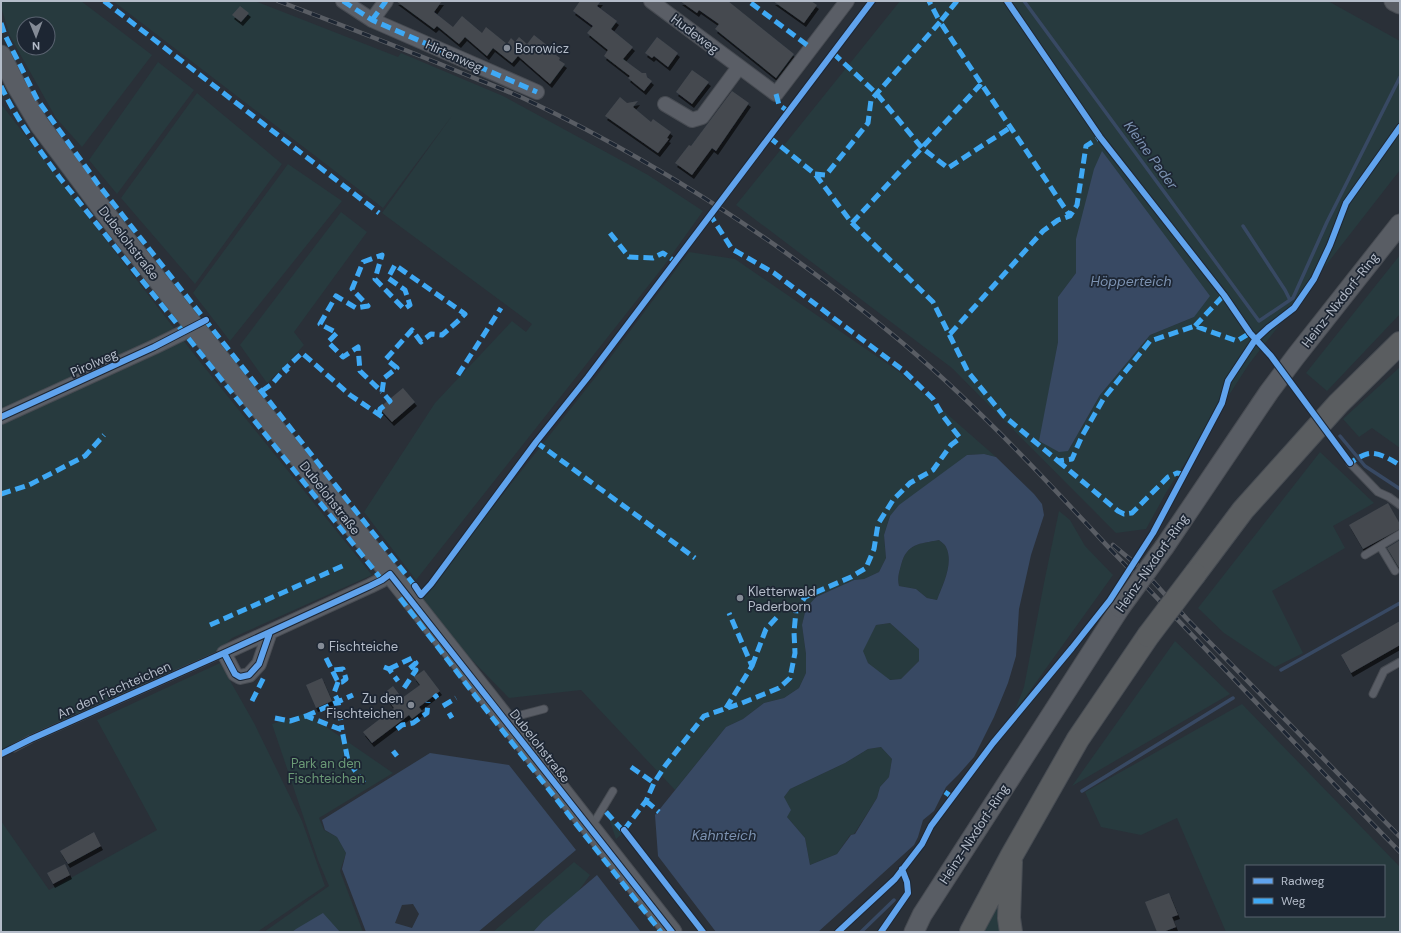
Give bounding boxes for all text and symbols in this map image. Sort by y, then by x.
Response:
street label: Hudeweg [668,10,722,58]
north arrow [16,16,56,56]
street label: Hirtenweg [423,36,485,76]
text: N [32,39,40,53]
place label: Borowicz [515,40,569,57]
marker: Borowicz [502,43,512,53]
water label: Kleine Pader [1120,117,1182,193]
street label: Dubelohstraße [95,203,163,283]
street label: Heinz-Nixdorf-Ring [1298,249,1382,351]
water label: Höpperteich [1090,272,1172,290]
street label: Pirolweg [68,345,120,381]
street label: Dubelohstraße [296,458,364,538]
street label: Heinz-Nixdorf-Ring [1112,511,1192,615]
place label: Kletterwald Paderborn [748,583,816,615]
marker: Kletterwald Paderborn [735,593,745,603]
place label: Fischteiche [329,638,398,655]
marker: Fischteiche [316,641,326,651]
street label: An den Fischteichen [54,657,174,723]
place label: Zu den Fischteichen [326,690,403,722]
marker: Zu den Fischteichen [406,700,416,710]
street label: Dubelohstraße [506,706,574,786]
park label: Park an den Fischteichen [288,755,364,787]
street label: Heinz-Nixdorf-Ring [935,781,1013,887]
water label: Kahnteich [692,826,756,844]
legend [1245,865,1385,917]
text: Radweg [1281,873,1325,889]
text: Weg [1281,893,1306,909]

